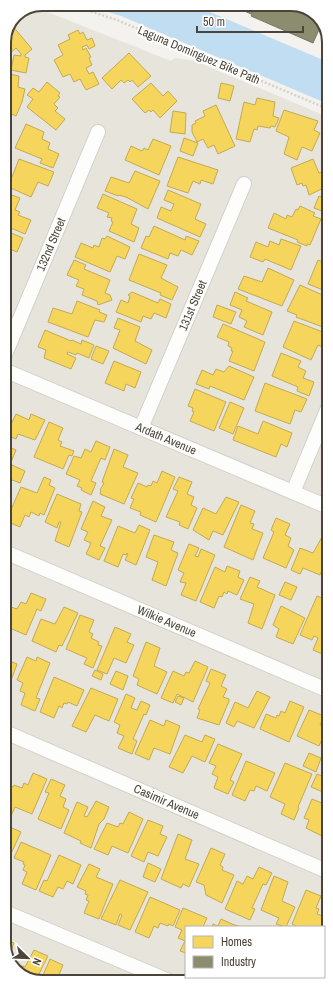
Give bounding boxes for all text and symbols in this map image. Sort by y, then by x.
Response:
scale bar [197,8,303,34]
text: 50 m [203,14,225,30]
street label: Laguna Dominguez Bike Path [135,22,263,88]
street label: 132nd Street [33,215,69,274]
street label: 131st Street [175,278,211,333]
street label: Ardath Avenue [132,418,199,458]
street label: Wilkie Avenue [135,602,199,641]
street label: Casimir Avenue [131,781,202,823]
legend [185,926,325,978]
text: Homes [221,934,252,950]
north arrow [8,938,48,978]
text: Industry [221,954,256,970]
text: N [29,956,45,968]

